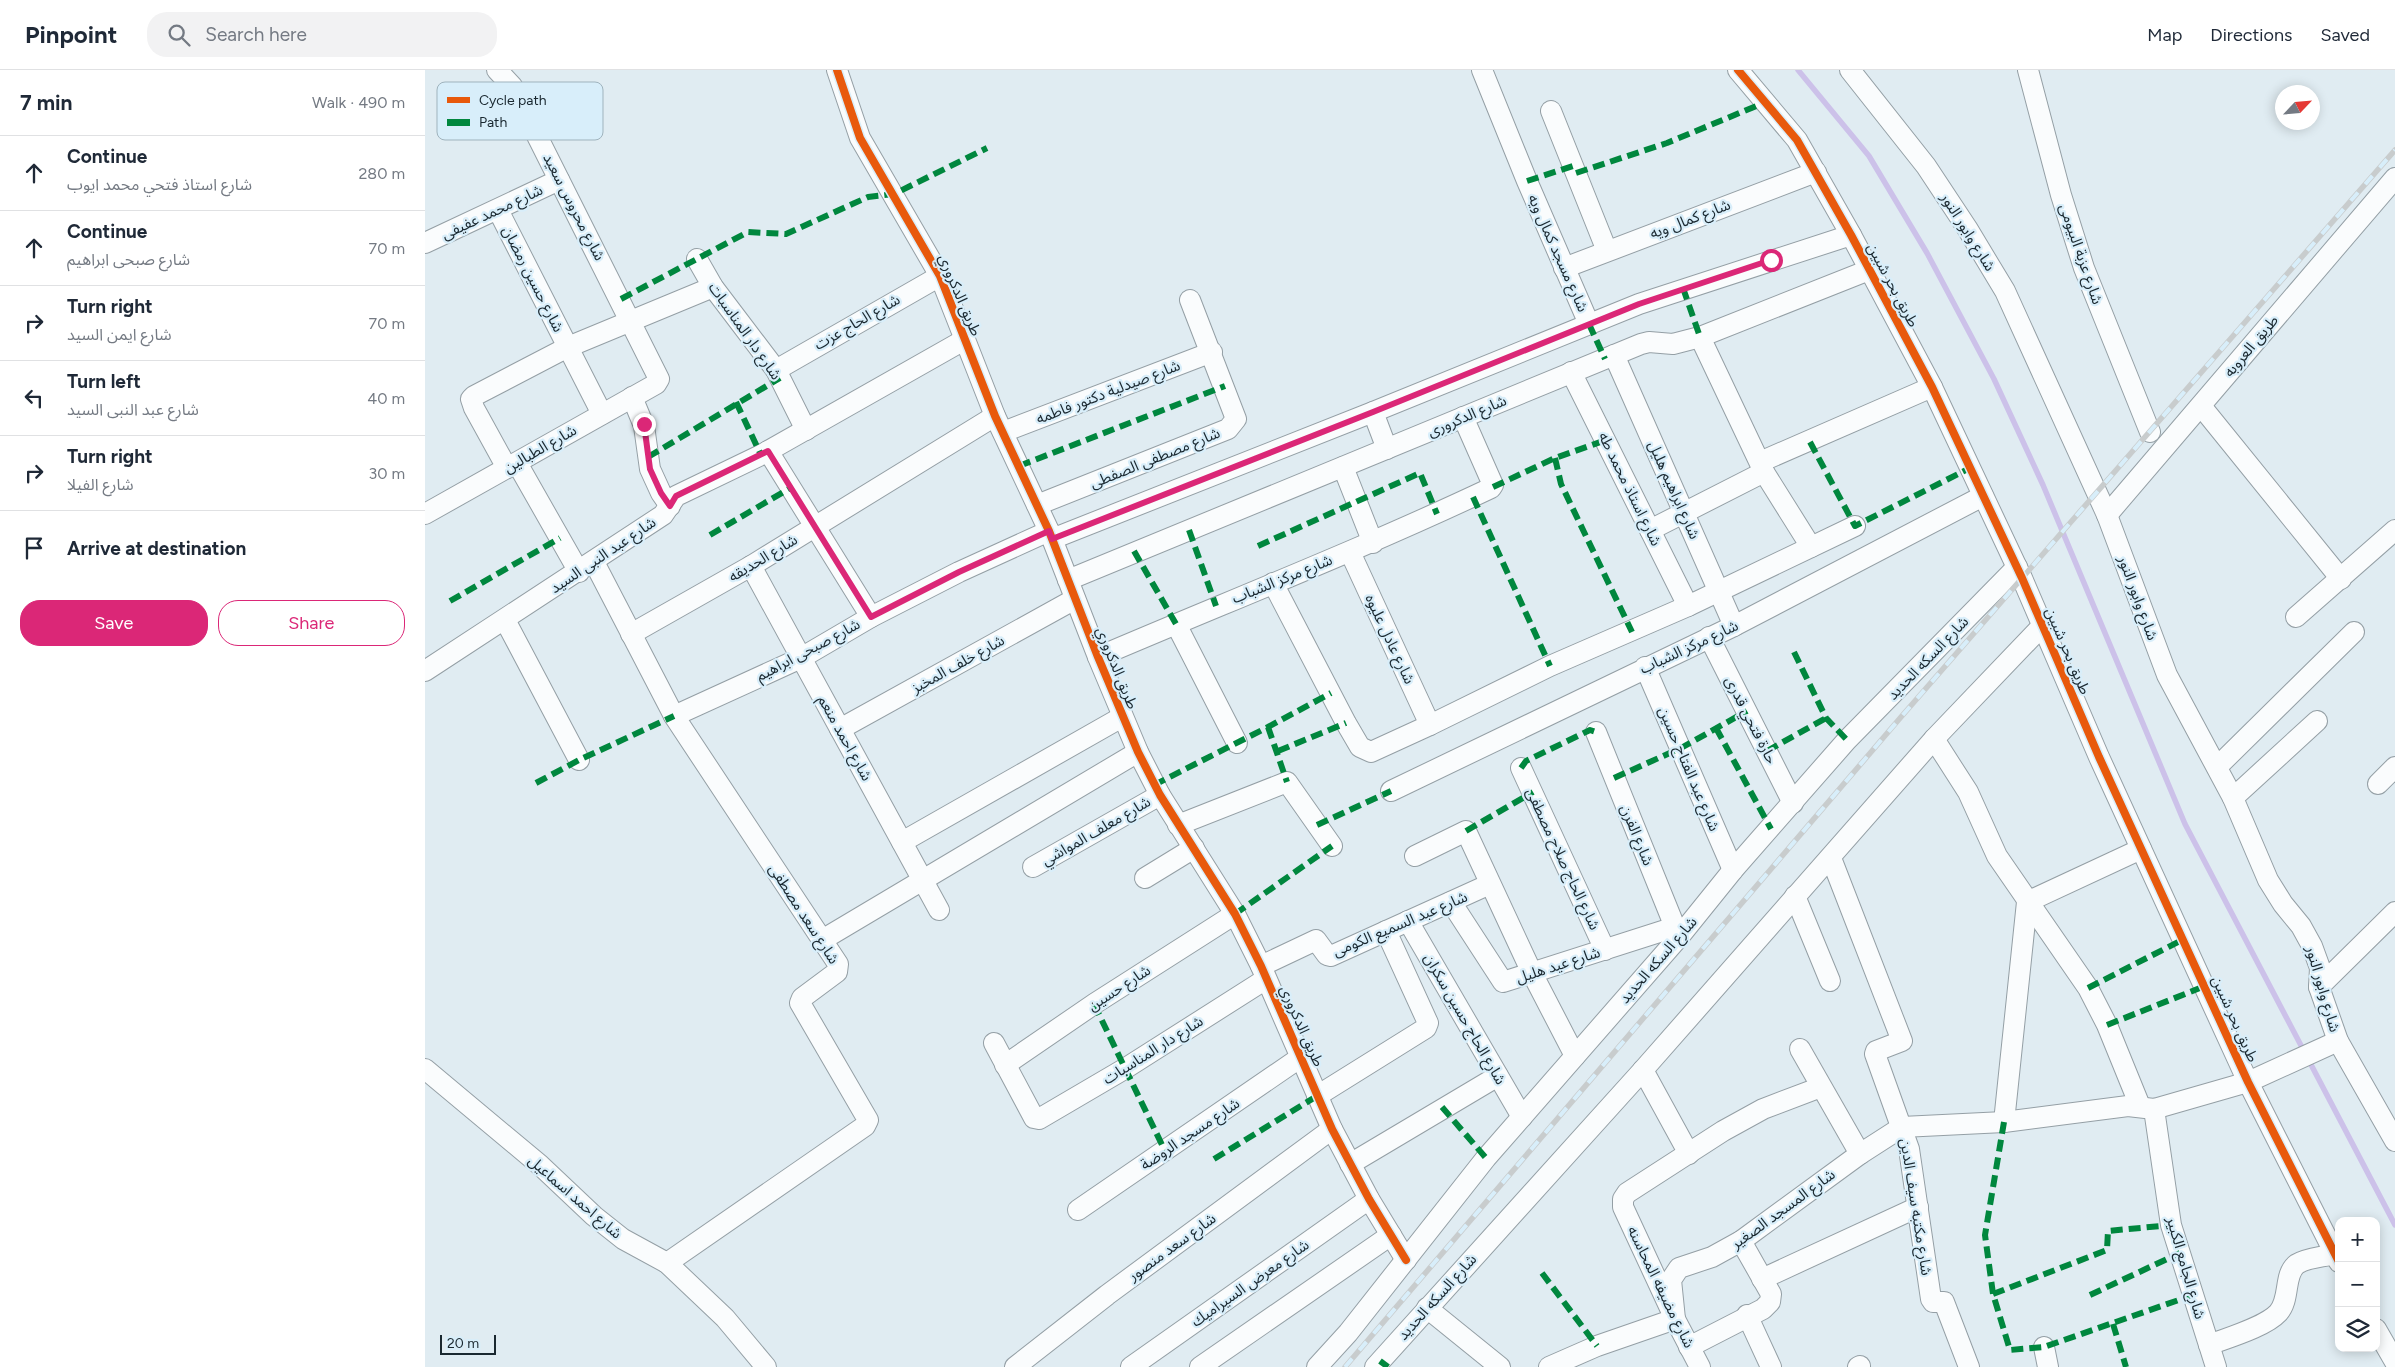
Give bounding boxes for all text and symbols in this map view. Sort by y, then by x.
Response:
search box [147,12,497,57]
text: Pinpoint [25,20,117,49]
icon: search [165,21,193,49]
text: Search here [205,23,307,46]
text: Map [2147,24,2182,46]
text: Directions [2210,24,2292,46]
text: Saved [2320,24,2370,46]
legend [437,82,603,140]
north arrow [2275,85,2320,130]
text: 7 min [20,90,72,115]
text: Cycle path [479,92,547,109]
text: Walk · 490 m [312,93,405,112]
text: Path [479,114,507,131]
text: Continue [67,145,147,168]
street label: شارع محروس سعيد [537,150,609,265]
icon: ahead [20,159,48,187]
text: 280 m [358,164,405,183]
text: شارع استاذ فتحي محمد ايوب [67,175,252,194]
street label: شارع محمد عفيفى [438,181,547,246]
street label: شارع وابور النور [1934,189,1999,276]
street label: شارع مسجد كمال ويه [1521,191,1592,316]
street label: شارع كمال ويه [1647,195,1734,245]
street label: شارع عزبة البيومى [2053,201,2107,308]
text: Continue [67,220,147,243]
street label: شارع حسين رمضان [496,223,568,337]
icon: ahead [20,234,48,262]
text: 70 m [369,239,405,258]
street label: طريق بحر شبين [1862,240,1923,331]
route start [1760,249,1783,272]
text: شارع صبحى ابراهيم [67,250,190,269]
street label: طريق الدكروري [932,251,985,340]
street label: شارع دار المناسبات [702,279,785,385]
street label: شارع الحاج عزت [811,290,905,356]
text: Turn right [67,295,153,318]
icon: right [20,309,48,337]
street label: طريق العروبه [2220,311,2283,381]
text: 70 m [369,314,405,333]
text: شارع ايمن السيد [67,325,172,344]
street label: شارع صيدلية دكتور فاطمه [1033,356,1184,431]
text: Turn left [67,370,141,393]
icon: left [20,384,48,412]
text: 40 m [367,389,405,408]
street label: شارع الدكرورى [1425,391,1511,443]
text: شارع عبد النبى السيد [67,400,199,419]
route end [633,413,656,436]
street label: شارع الطبالين [500,421,581,480]
street label: شارع مصطفى الصفطى [1087,424,1224,495]
street label: شارع استاذ محمد طه [1592,429,1665,550]
street label: شارع ابراهيم هليل [1642,438,1704,543]
text: Turn right [67,445,153,468]
icon: right [20,459,48,487]
text: 30 m [368,464,405,483]
text: شارع الفيلا [67,475,134,494]
street label: شارع عبد النبى السيد [547,513,661,600]
street label: شارع الحديقه [725,530,802,588]
icon: arrive [20,534,48,562]
text: Arrive at destination [67,537,246,560]
street label: شارع مركز الشباب [1229,551,1336,610]
street label: شارع وابور النور [2111,552,2162,644]
street label: شارع عادل عليوه [1359,591,1419,688]
button: Save [20,600,208,646]
button: Share [218,600,405,646]
street label: طريق بحر شبين [2041,605,2094,698]
street label: شارع السكه الحديد [1884,612,1975,706]
street label: شارع صبحى ابراهيم [753,615,865,688]
street label: شارع مركز الشباب [1637,616,1743,680]
street label: طريق الدكروري [1090,624,1142,713]
street label: شارع خلف المخبز [908,631,1009,700]
street label: حارة فتحي قدرى [1719,673,1781,768]
street label: شارع احمد منعم [811,692,876,786]
street label: شارع عبد الفتاح حسين [1652,704,1723,835]
street label: شارع الحاج صلاح مصطفى [1519,785,1604,934]
street label: شارع معلف المواشي [1038,792,1155,872]
street label: شارع الفرن [1614,802,1657,869]
street label: شارع سعد مصطفى [763,861,843,969]
street label: شارع عبد السميع الكومى [1330,887,1471,963]
street label: شارع السكه الحديد [1615,913,1703,1009]
street label: شارع عيد هليل [1514,943,1604,990]
street label: شارع وابور النور [2299,943,2344,1035]
street label: شارع الحاج حسين سكران [1418,950,1510,1089]
street label: شارع حسين [1084,961,1156,1017]
street label: طريق بحر شبين [2207,973,2262,1065]
street label: طريق الدكروري [1274,983,1328,1070]
street label: شارع دار المناسبات [1100,1012,1208,1091]
street label: شارع مسجد الروضة [1137,1094,1245,1176]
street label: شارع مكتبه سيف الدين [1893,1137,1936,1278]
street label: شارع احمد اسماعيل [523,1151,626,1245]
street label: شارع المسجد الصغير [1727,1165,1840,1256]
street label: شارع سعد منصور [1124,1209,1221,1288]
street label: شارع الجامع الكبير [2160,1214,2209,1322]
map controls [2335,1217,2380,1352]
button: + [2335,1217,2380,1262]
street label: شارع مضيفه المحاسنه [1621,1223,1698,1352]
street label: شارع معرض السيراميك [1188,1235,1314,1333]
street label: شارع السكه الحديد [1394,1250,1483,1346]
button: − [2335,1262,2380,1307]
button: layers [2335,1307,2380,1352]
scale bar [440,1332,496,1355]
text: 20 m [447,1335,479,1352]

